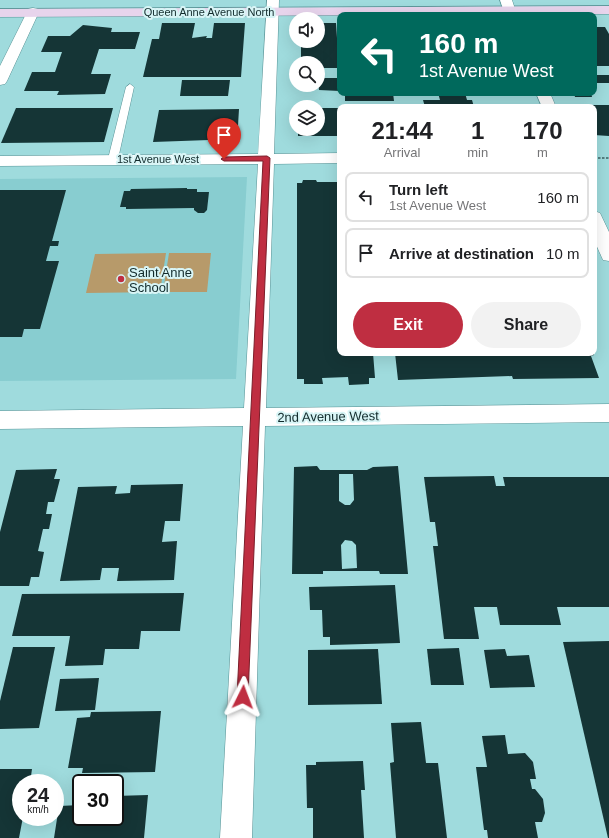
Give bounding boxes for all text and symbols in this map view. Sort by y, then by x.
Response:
street label: Queen Anne Avenue North [144,6,274,18]
map controls [289,12,325,136]
button: sound [289,12,325,48]
icon: left [353,28,405,80]
text: 160 m [419,28,498,59]
button: search [289,56,325,92]
text: 1st Avenue West [419,61,553,81]
button: layers [289,100,325,136]
text: 21:44 [371,117,433,144]
text: 1 [471,117,484,144]
text: 170 [523,117,563,144]
pin [207,118,241,159]
icon: arrive [213,124,235,146]
text: Arrival [384,145,421,160]
text: min [467,145,488,160]
text: m [537,145,548,160]
street label: 1st Avenue West [117,153,199,165]
text: Turn left [389,181,448,198]
icon: left [355,186,377,208]
text: 160 m [537,189,579,206]
text: 1st Avenue West [389,198,486,213]
icon: arrive [355,242,377,264]
text: Arrive at destination [389,245,534,262]
text: 10 m [546,245,579,262]
place label: Saint Anne School [129,265,192,295]
marker: Saint Anne School [116,274,126,284]
button: Exit [353,302,463,348]
button: Share [471,302,581,348]
street label: 2nd Avenue West [277,408,379,425]
position arrow [222,676,264,718]
speed limit sign: 30 [72,774,124,826]
text: 24 [27,784,49,806]
text: km/h [27,804,49,815]

